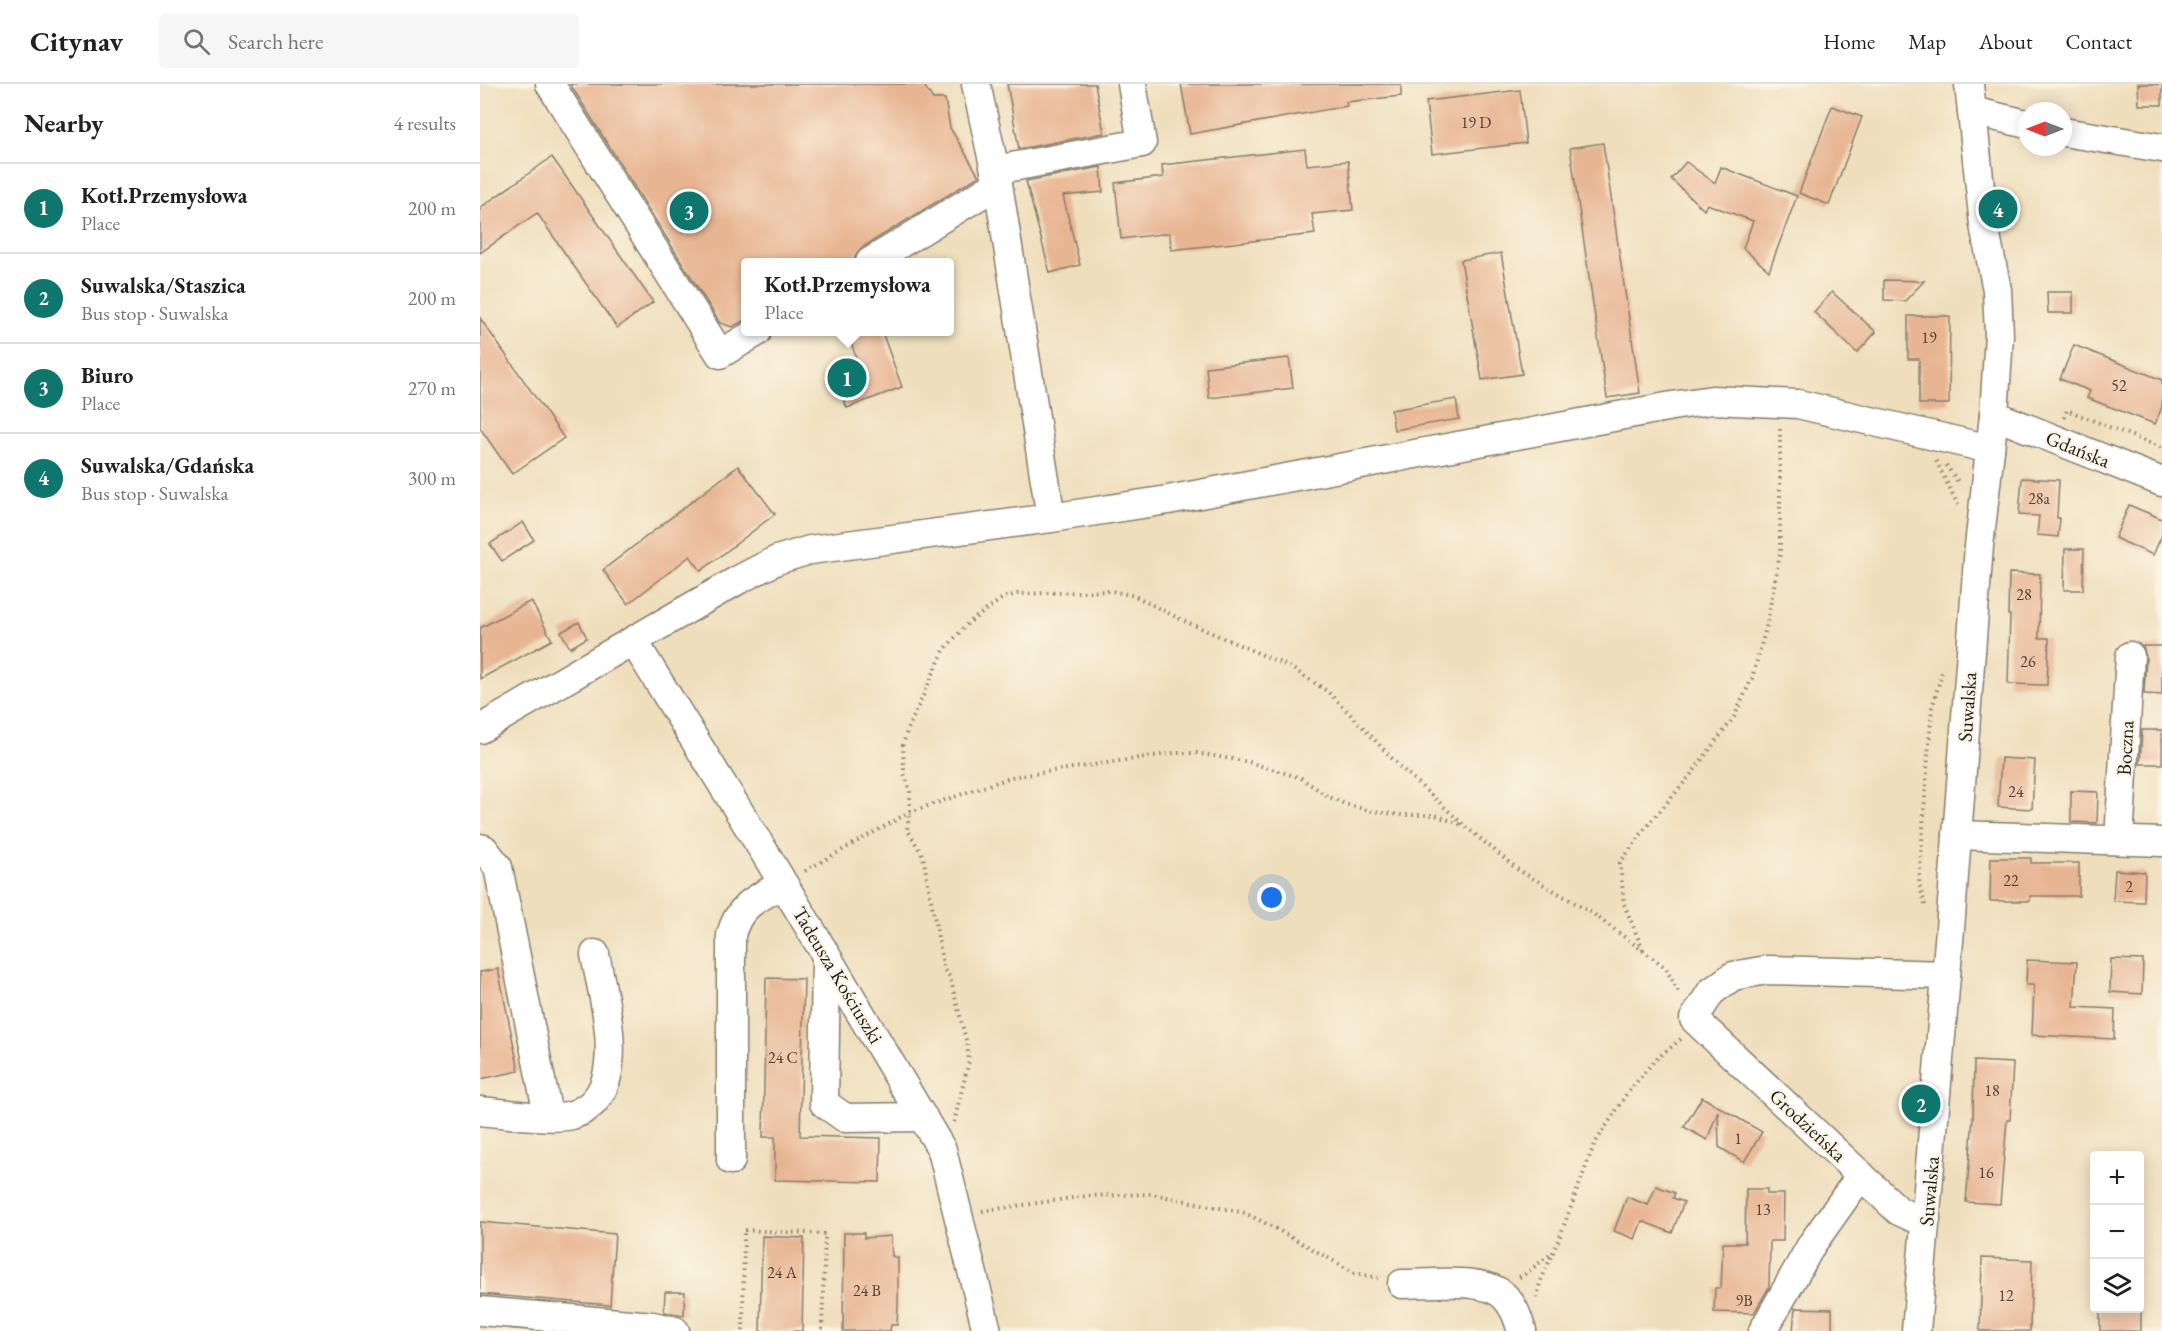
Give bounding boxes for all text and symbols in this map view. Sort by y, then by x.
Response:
search box [159,14,579,68]
text: Citynav [30,23,123,59]
icon: search [180,25,213,58]
text: Search here [228,27,324,56]
text: Home [1823,28,1875,55]
text: Map [1908,28,1946,55]
text: About [1979,28,2032,55]
text: Contact [2065,28,2132,55]
north arrow [2018,102,2072,156]
text: Nearby [24,106,104,140]
text: 4 results [393,110,456,136]
house number: 19 D [1461,112,1491,133]
text: Kotł.Przemysłowa [81,181,247,210]
pin: 4 [1978,186,2018,232]
pin: 3 [670,188,708,234]
text: 1 [38,195,49,221]
text: 200 m [408,195,456,221]
text: Place [81,210,120,236]
popup [741,258,954,336]
text: Kotł.Przemysłowa [764,270,931,299]
text: Suwalska/Staszica [81,271,246,300]
text: 2 [38,285,49,311]
text: 200 m [408,285,456,311]
text: Place [764,299,804,325]
text: Bus stop · Suwalska [81,300,229,326]
house number: 19 [1921,327,1937,348]
pin: 1 [828,356,866,400]
text: Biuro [81,361,133,390]
text: 3 [38,375,49,401]
text: 270 m [408,375,456,401]
house number: 52 [2111,375,2127,396]
text: Place [81,390,120,416]
street label: Gdańska [2042,424,2114,474]
text: Suwalska/Gdańska [81,451,254,480]
text: 4 [38,465,49,491]
text: 300 m [408,465,456,491]
text: Bus stop · Suwalska [81,480,229,506]
house number: 28a [2028,488,2050,509]
house number: 28 [2016,584,2032,605]
house number: 26 [2020,651,2036,672]
street label: Suwalska [1952,671,1982,743]
street label: Boczna [2111,720,2139,776]
house number: 24 [2008,781,2024,802]
house number: 22 [2003,870,2019,891]
house number: 2 [2125,876,2133,897]
your location [1257,883,1286,912]
street label: Tadeusza Kościuszki [787,902,889,1048]
house number: 24 C [768,1047,798,1068]
house number: 18 [1984,1080,2000,1101]
pin: 2 [1902,1082,1940,1126]
street label: Grodzieńska [1764,1083,1852,1167]
house number: 1 [1734,1128,1742,1149]
map controls [2090,1151,2144,1313]
button: + [2090,1151,2144,1205]
street label: Suwalska [1913,1155,1945,1227]
house number: 16 [1978,1162,1994,1183]
house number: 13 [1755,1199,1771,1220]
button: − [2090,1205,2144,1259]
button: layers [2090,1259,2144,1313]
house number: 24 A [767,1262,798,1283]
house number: 24 B [853,1280,881,1301]
house number: 12 [1998,1285,2014,1306]
house number: 9B [1735,1290,1753,1311]

